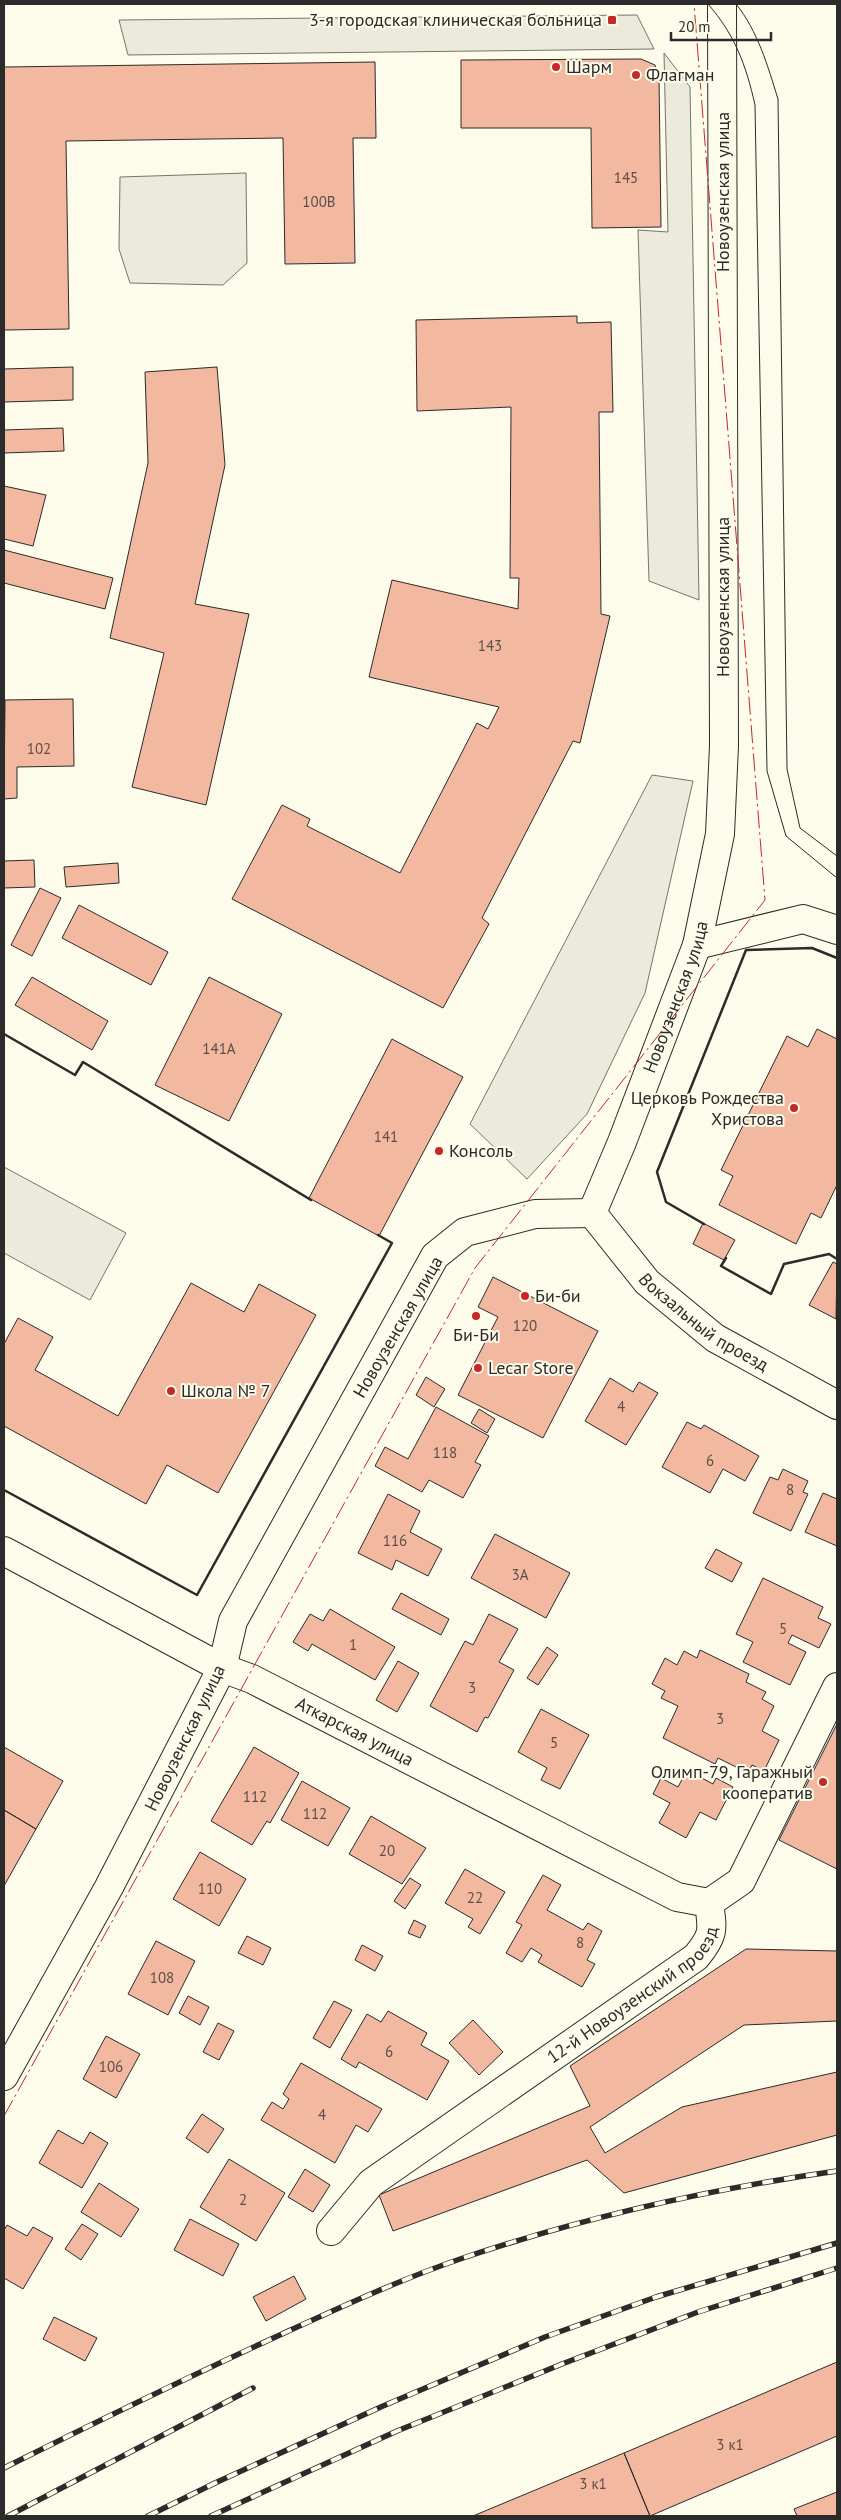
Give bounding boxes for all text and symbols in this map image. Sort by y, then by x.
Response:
place label: 3-я городская клиническая больница [309,8,602,31]
scale bar [671,10,771,42]
marker: 3-я городская клиническая больница [606,14,618,26]
text: 20 m [678,17,711,36]
place label: Шарм [566,55,612,78]
marker: Шарм [550,61,562,73]
place label: Флагман [646,63,714,86]
marker: Флагман [630,69,642,81]
street label: Новоузенская улица [711,112,734,272]
house number: 145 [614,168,638,187]
house number: 100В [302,192,336,211]
street label: Новоузенская улица [711,517,734,677]
house number: 143 [478,636,502,655]
house number: 102 [27,739,51,758]
street label: Новоузенская улица [637,919,713,1076]
house number: 141А [202,1039,236,1058]
place label: Церковь Рождества Христова [631,1086,784,1130]
marker: Церковь Рождества Христова [788,1102,800,1114]
house number: 141 [374,1127,398,1146]
place label: Консоль [449,1139,513,1162]
marker: Консоль [433,1145,445,1157]
street label: Новоузенская улица [348,1252,448,1402]
street label: Вокзальный проезд [633,1268,773,1376]
place label: Би-би [535,1284,581,1307]
marker: Би-би [519,1290,531,1302]
marker: Би-Би [470,1310,482,1322]
house number: 120 [513,1316,537,1335]
place label: Би-Би [453,1323,499,1346]
place label: Lecar Store [488,1356,574,1379]
marker: Lecar Store [472,1362,484,1374]
place label: Школа № 7 [181,1379,271,1402]
marker: Школа № 7 [165,1385,177,1397]
house number: 4 [617,1397,625,1416]
house number: 118 [433,1443,457,1462]
house number: 6 [706,1451,714,1470]
house number: 8 [786,1480,794,1499]
house number: 116 [383,1531,407,1550]
house number: 3А [512,1565,529,1584]
house number: 5 [779,1619,787,1638]
house number: 1 [349,1635,357,1654]
street label: Новоузенская улица [139,1661,230,1815]
house number: 3 [468,1678,476,1697]
street label: Аткарская улица [292,1691,418,1771]
house number: 3 [716,1709,724,1728]
house number: 5 [550,1733,558,1752]
place label: Олимп-79, Гаражный кооператив [651,1760,813,1804]
marker: Олимп-79, Гаражный кооператив [817,1776,829,1788]
house number: 112 [243,1787,267,1806]
house number: 112 [303,1804,327,1823]
house number: 20 [379,1841,395,1860]
house number: 110 [198,1879,222,1898]
house number: 22 [467,1888,483,1907]
street label: 12-й Новоузенский проезд [542,1925,723,2068]
house number: 8 [576,1933,584,1952]
house number: 108 [150,1968,174,1987]
house number: 6 [385,2042,393,2061]
house number: 106 [99,2057,123,2076]
house number: 4 [318,2105,326,2124]
house number: 2 [239,2190,247,2209]
house number: 3 к1 [716,2435,744,2454]
house number: 3 к1 [579,2474,607,2493]

